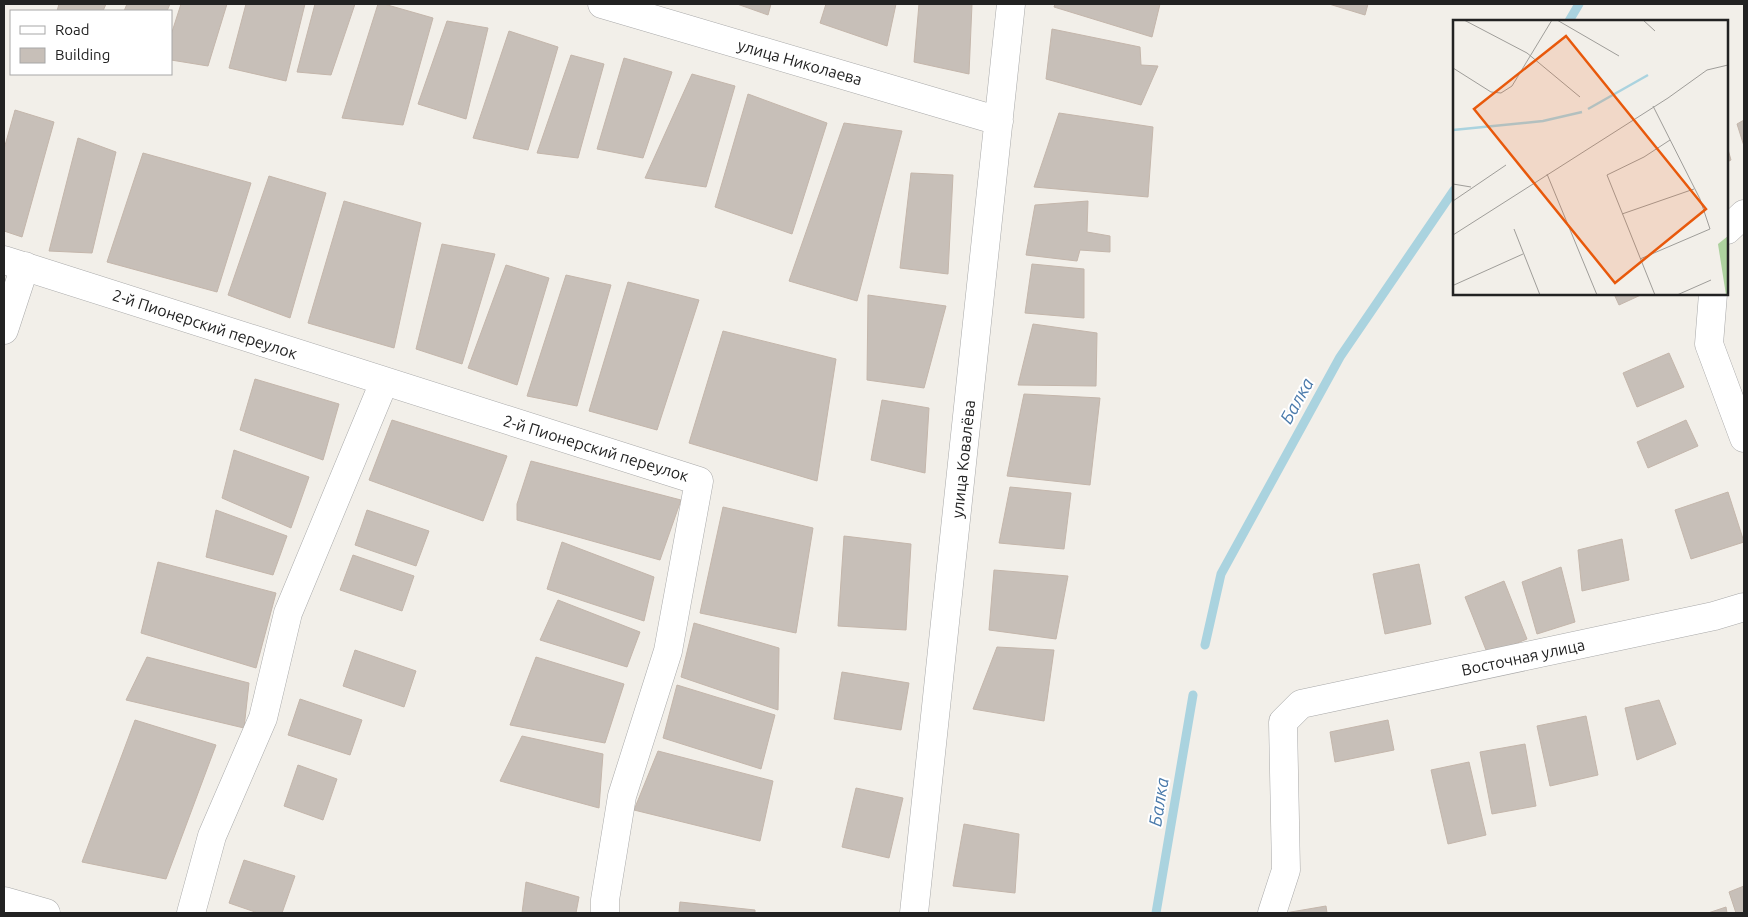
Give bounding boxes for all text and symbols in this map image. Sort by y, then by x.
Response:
legend [10,10,172,75]
inset map [1453,20,1728,295]
text: Road [55,21,90,38]
street label: улица Николаева [736,36,864,88]
text: Building [55,46,110,63]
street label: 2-й Пионерский переулок [110,286,300,362]
water label: Балка [1275,374,1317,427]
street label: улица Ковалёва [948,399,978,519]
street label: 2-й Пионерский переулок [501,411,691,485]
street label: Восточная улица [1460,635,1586,679]
water label: Балка [1144,776,1172,828]

